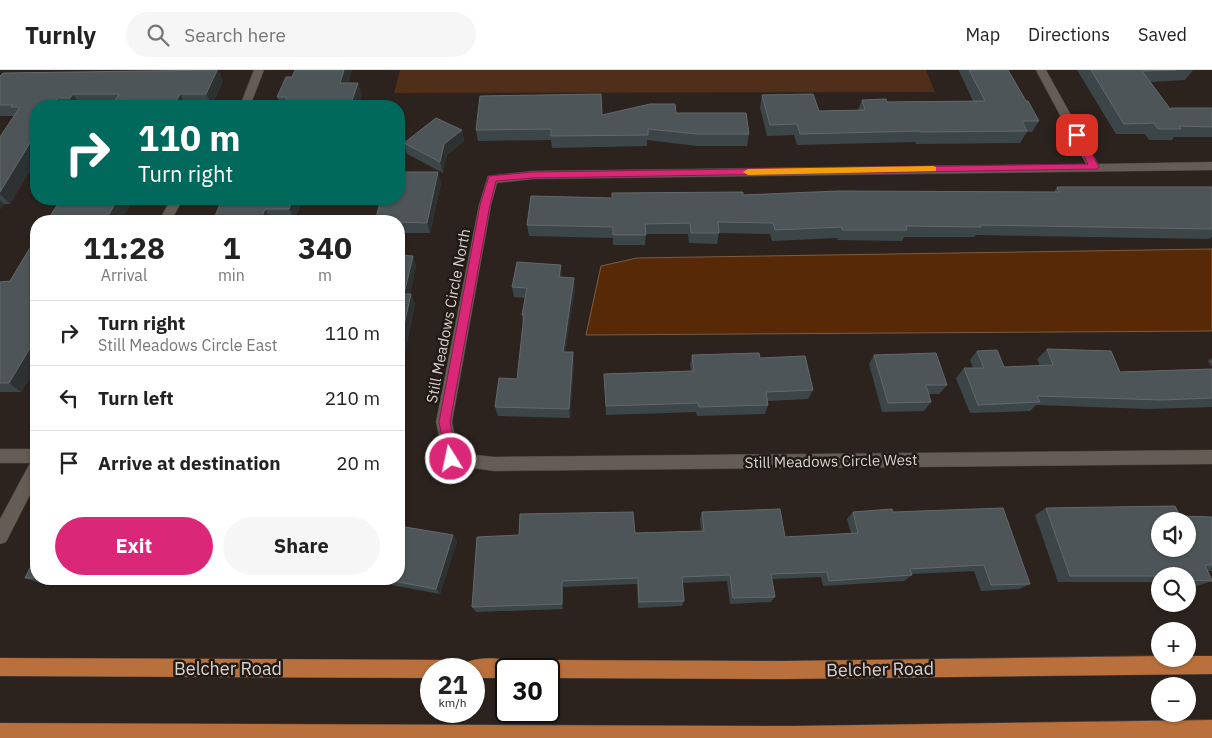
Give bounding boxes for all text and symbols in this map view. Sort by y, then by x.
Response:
search box [126,12,476,57]
text: Turnly [25,19,96,51]
icon: search [144,21,172,49]
text: Search here [184,23,286,47]
text: Map [965,23,1000,46]
text: Directions [1028,23,1110,46]
text: Saved [1138,23,1187,46]
pin [1056,114,1098,156]
text: 110 m [138,115,241,161]
icon: right [55,120,120,185]
icon: arrive [1063,121,1091,149]
text: Turn right [138,159,233,188]
street label: Still Meadows Circle North [422,227,474,405]
text: 11:28 [83,228,165,267]
text: 1 [222,228,240,267]
text: 340 [298,228,352,267]
text: Arrival [101,265,147,285]
text: min [218,265,245,285]
text: m [318,265,332,285]
text: Turn right [98,311,185,335]
icon: right [55,319,83,347]
text: 110 m [325,321,380,345]
text: Still Meadows Circle East [98,335,277,355]
icon: left [55,384,83,412]
text: Turn left [98,386,174,410]
text: 210 m [325,386,380,410]
position arrow [424,432,476,484]
icon: arrive [55,449,83,477]
street label: Still Meadows Circle West [744,450,918,472]
text: Arrive at destination [98,451,281,475]
text: 20 m [336,451,380,475]
map controls [1151,512,1196,722]
button: sound [1151,512,1196,557]
button: Exit [55,517,213,575]
button: Share [223,517,380,575]
button: search [1151,567,1196,612]
button: + [1151,622,1196,667]
street label: Belcher Road [174,657,282,680]
street label: Belcher Road [826,657,934,681]
speed limit sign: 30 [495,658,560,723]
text: 21 [437,668,468,701]
button: − [1151,677,1196,722]
text: km/h [438,695,467,710]

